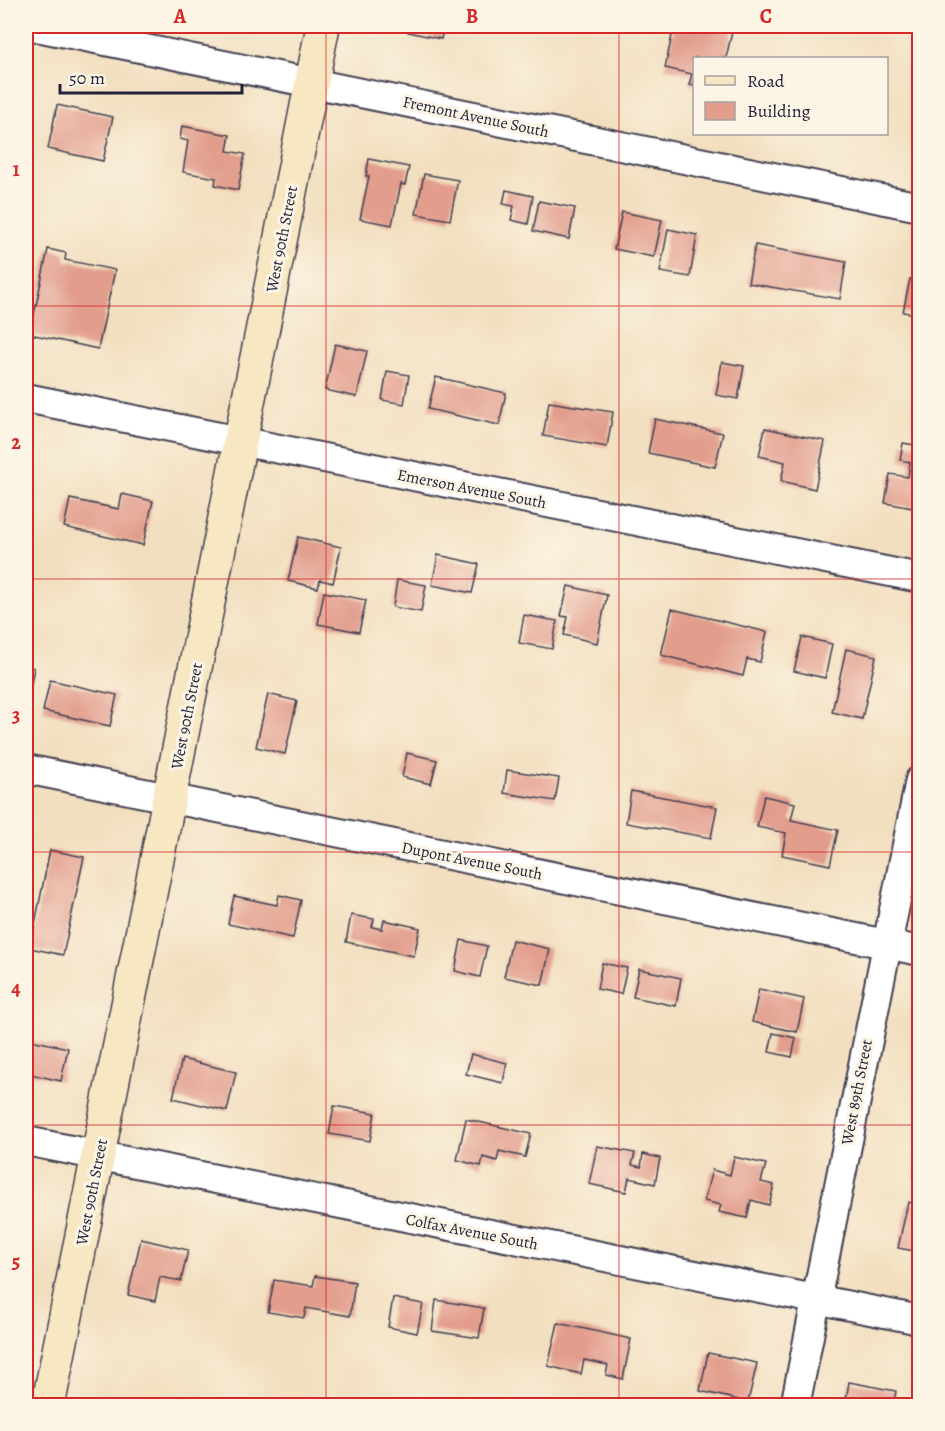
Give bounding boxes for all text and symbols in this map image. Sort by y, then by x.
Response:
text: A [173,3,187,30]
text: B [466,3,478,30]
text: C [760,3,772,30]
scale bar [60,57,242,95]
legend [693,57,888,135]
text: 50 m [69,66,105,90]
text: Road [747,69,785,93]
street label: Fremont Avenue South [401,91,551,143]
text: Building [747,99,811,123]
text: 1 [12,156,20,183]
street label: West 90th Street [261,184,303,295]
text: 2 [11,429,21,456]
street label: Emerson Avenue South [395,464,549,514]
street label: West 90th Street [166,661,208,772]
text: 3 [12,702,20,729]
street label: Dupont Avenue South [400,837,545,886]
text: 4 [11,975,21,1002]
street label: West 89th Street [836,1038,878,1148]
street label: West 90th Street [71,1137,113,1248]
street label: Colfax Avenue South [404,1208,540,1256]
text: 5 [12,1248,20,1275]

